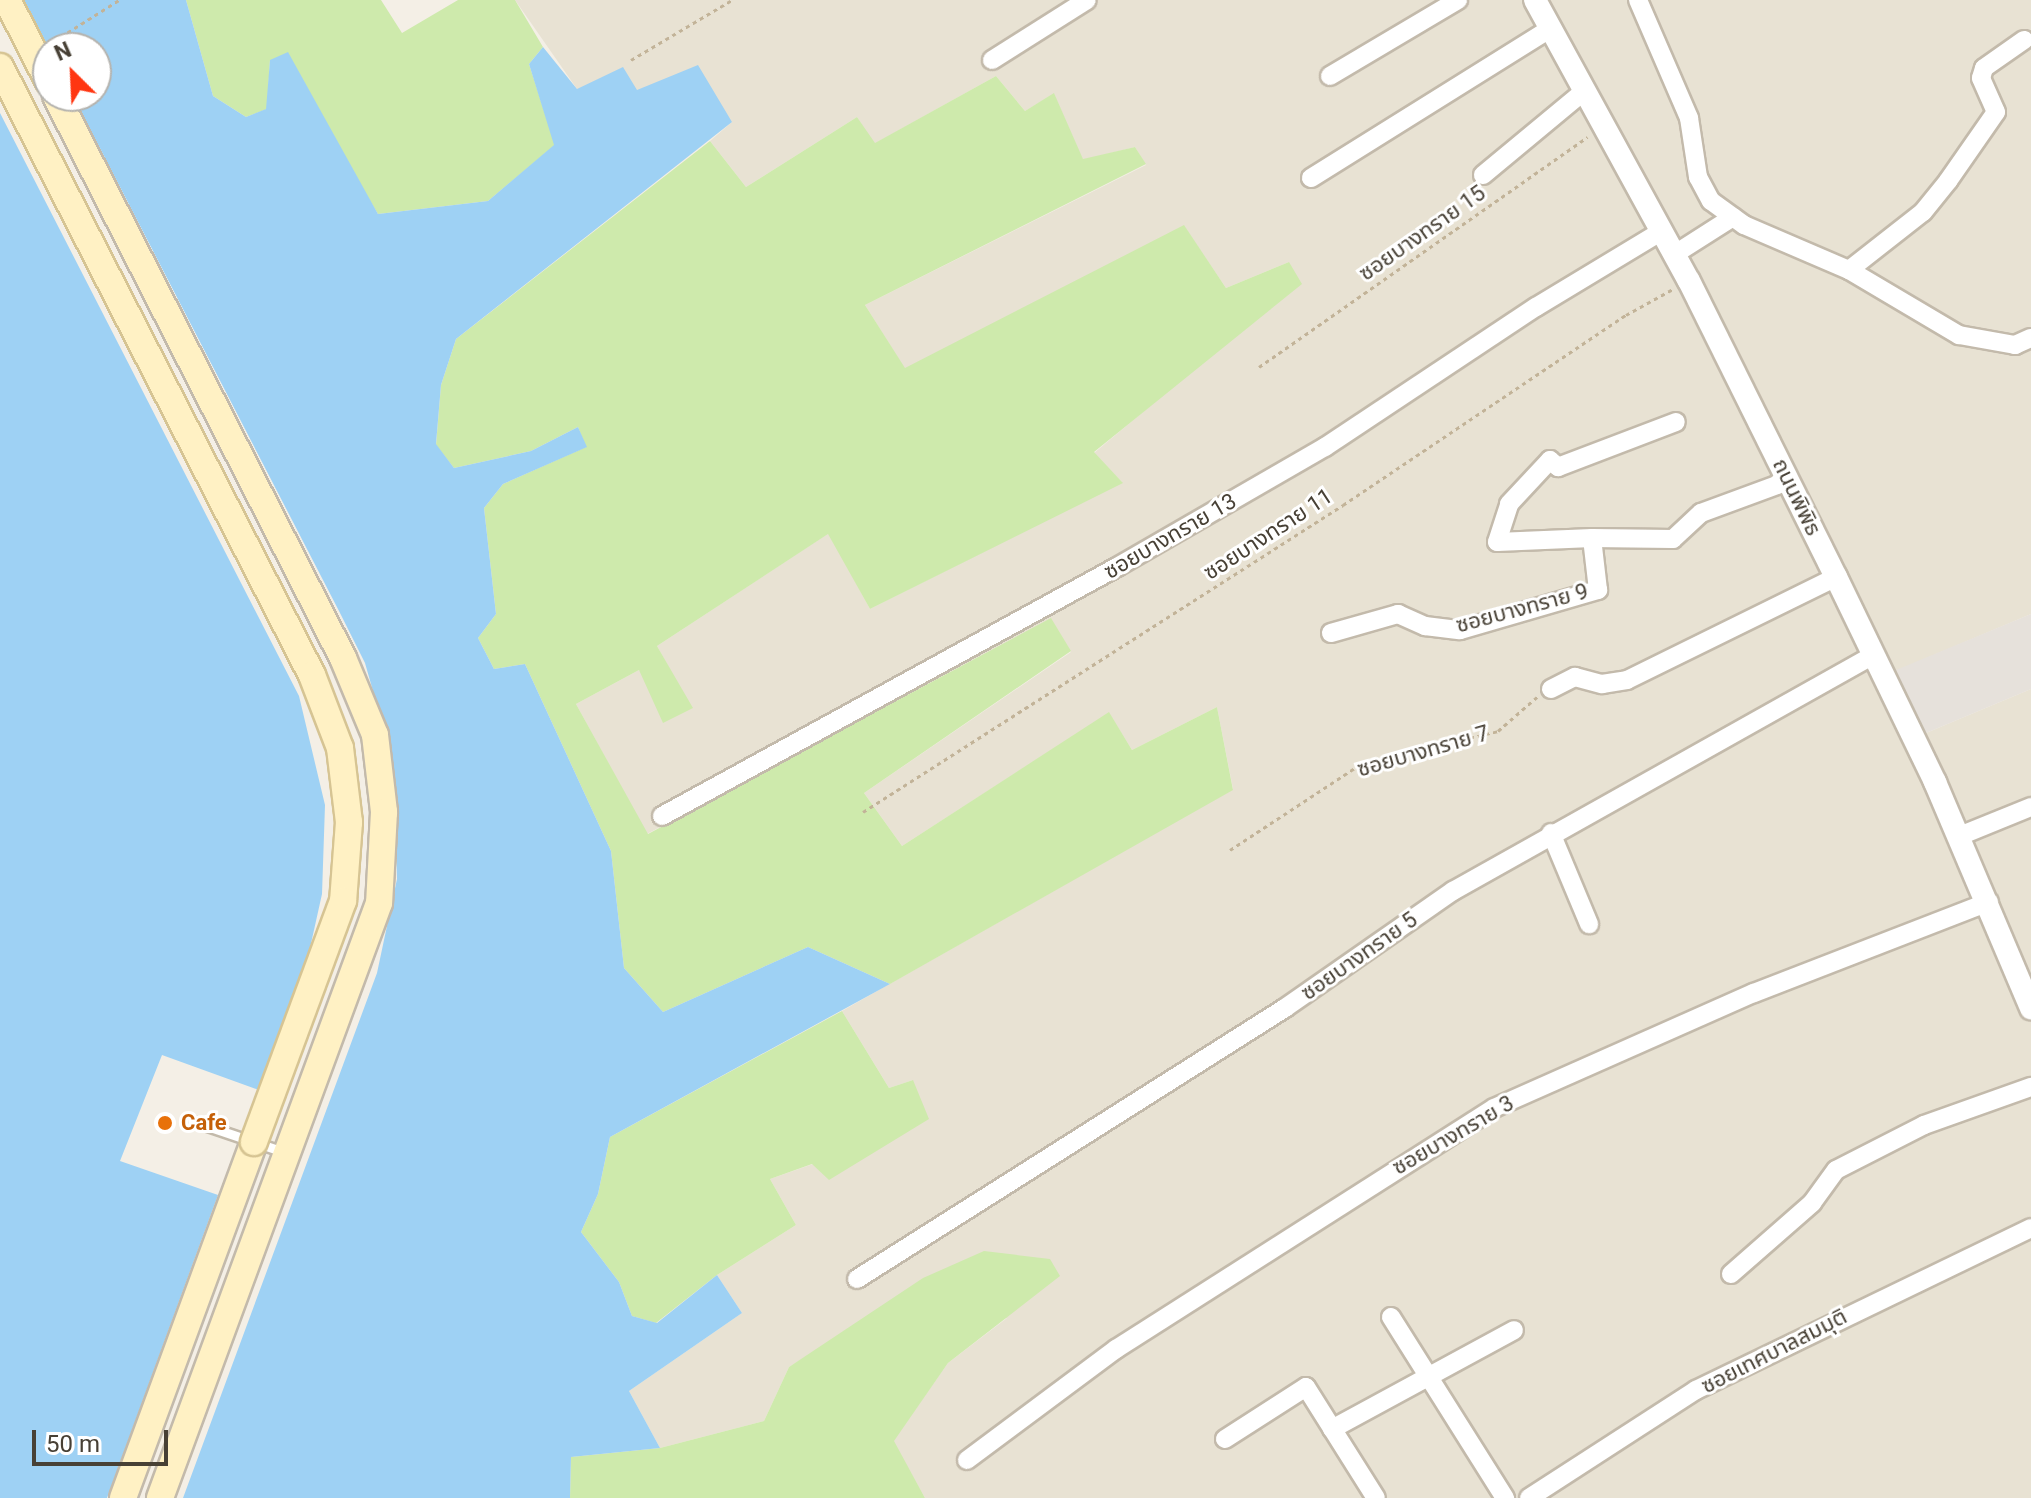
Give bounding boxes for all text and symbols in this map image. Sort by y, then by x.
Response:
north arrow [32,32,112,112]
text: N [51,37,75,66]
street label: ซอยบางทราย 15 [1354,180,1490,286]
street label: ถนนพิพิธ [1767,454,1827,540]
street label: ซอยบางทราย 11 [1199,483,1337,585]
street label: ซอยบางทราย 13 [1099,487,1241,585]
street label: ซอยบางทราย 9 [1453,578,1591,638]
street label: ซอยบางทราย 7 [1354,720,1492,782]
street label: ซอยบางทราย 5 [1296,906,1422,1006]
street label: ซอยบางทราย 3 [1388,1090,1518,1180]
place label: Cafe [181,1110,227,1136]
marker: Cafe [156,1114,174,1132]
street label: ซอยเทศบาลสมมุติ [1697,1303,1851,1399]
scale bar [36,1414,172,1464]
text: 50 m [46,1430,100,1458]

